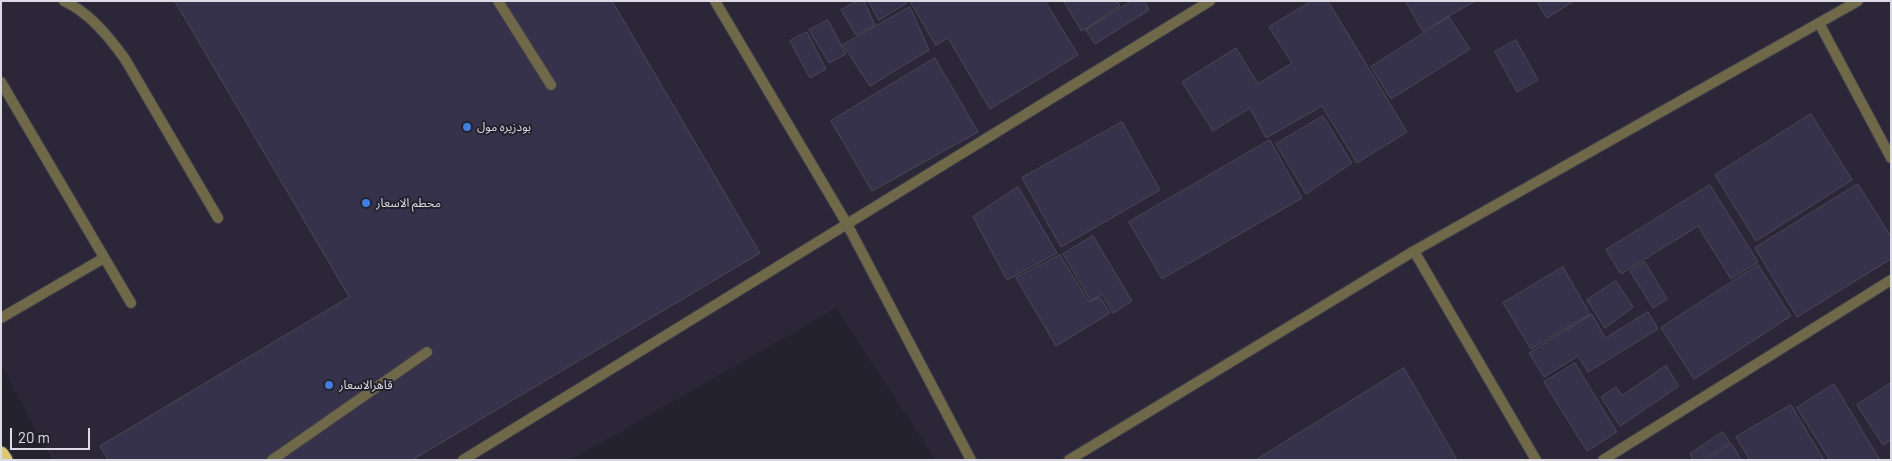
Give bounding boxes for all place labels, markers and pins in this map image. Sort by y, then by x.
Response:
place label: بودزيره مول [477,120,531,134]
marker: بودزيره مول [461,121,473,133]
place label: محطم الاسعار [376,196,441,210]
marker: محطم الاسعار [360,197,372,209]
place label: قاهرالاسعار [339,378,393,392]
marker: قاهرالاسعار [323,379,335,391]

